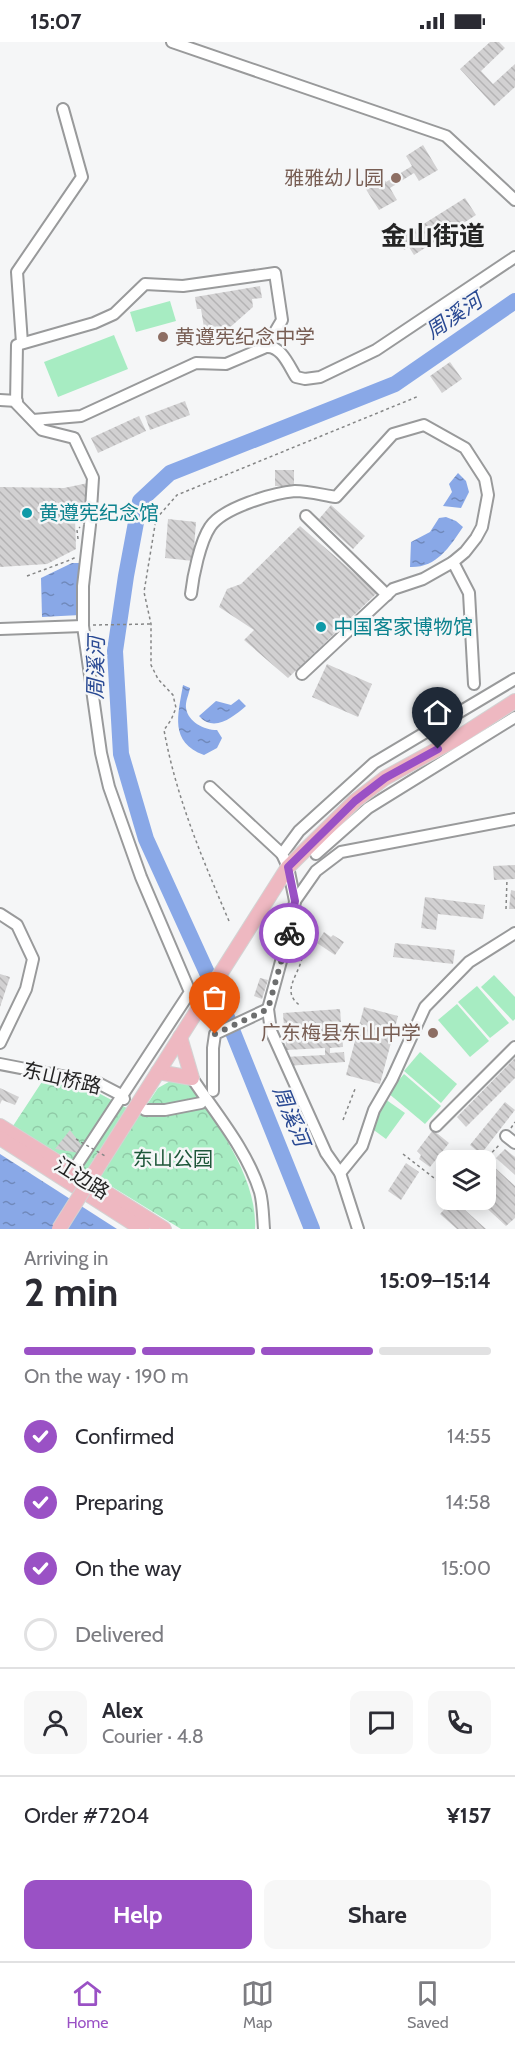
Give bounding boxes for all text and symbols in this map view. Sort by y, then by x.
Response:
text: 15:07 [30,8,82,35]
place label: 雅雅幼儿园 [284,166,384,190]
marker: 雅雅幼儿园 [389,171,403,185]
district label: 金山街道 [381,220,485,252]
water label: 周溪河 [421,285,490,344]
place label: 黄遵宪纪念中学 [175,325,315,349]
marker: 黄遵宪纪念中学 [156,330,170,344]
place label: 黄遵宪纪念馆 [39,501,159,525]
marker: 黄遵宪纪念馆 [20,506,34,520]
place label: 中国客家博物馆 [333,615,473,639]
marker: 中国客家博物馆 [314,620,328,634]
water label: 周溪河 [82,632,109,700]
pin [412,687,463,749]
icon: home [421,696,454,729]
courier [259,903,319,963]
icon: bike [273,917,306,950]
pin [189,972,240,1034]
icon: bag [198,981,231,1014]
place label: 广东梅县东山中学 [261,1021,421,1045]
marker: 广东梅县东山中学 [426,1026,440,1040]
street label: 东山桥路 [20,1057,104,1099]
water label: 周溪河 [268,1082,316,1153]
park label: 东山公园 [133,1147,213,1171]
map controls [436,1150,496,1210]
button: layers [436,1150,496,1210]
street label: 江边路 [50,1152,114,1204]
text: Arriving in [24,1246,108,1270]
text: 15:09–15:14 [380,1267,491,1294]
text: 2 min [24,1268,118,1316]
text: On the way · 190 m [24,1364,189,1388]
icon: check [24,1420,57,1453]
text: Confirmed [75,1423,174,1450]
text: 14:55 [447,1424,491,1448]
icon: check [24,1486,57,1519]
text: Preparing [75,1489,163,1516]
text: 14:58 [446,1490,491,1514]
icon: check [24,1552,57,1585]
text: On the way [75,1555,182,1582]
text: 15:00 [442,1556,491,1580]
text: Delivered [75,1621,164,1648]
button: person [24,1691,87,1754]
button: chat [350,1691,413,1754]
button: phone [428,1691,491,1754]
text: Alex [102,1697,143,1724]
text: Courier · 4.8 [102,1724,204,1748]
text: Order #7204 [24,1802,149,1829]
text: ¥157 [447,1802,491,1829]
button: Help [24,1880,252,1949]
button: Share [264,1880,491,1949]
tab: Home [66,1977,109,2032]
tab: Map [241,1977,274,2032]
tab: Saved [407,1977,449,2032]

